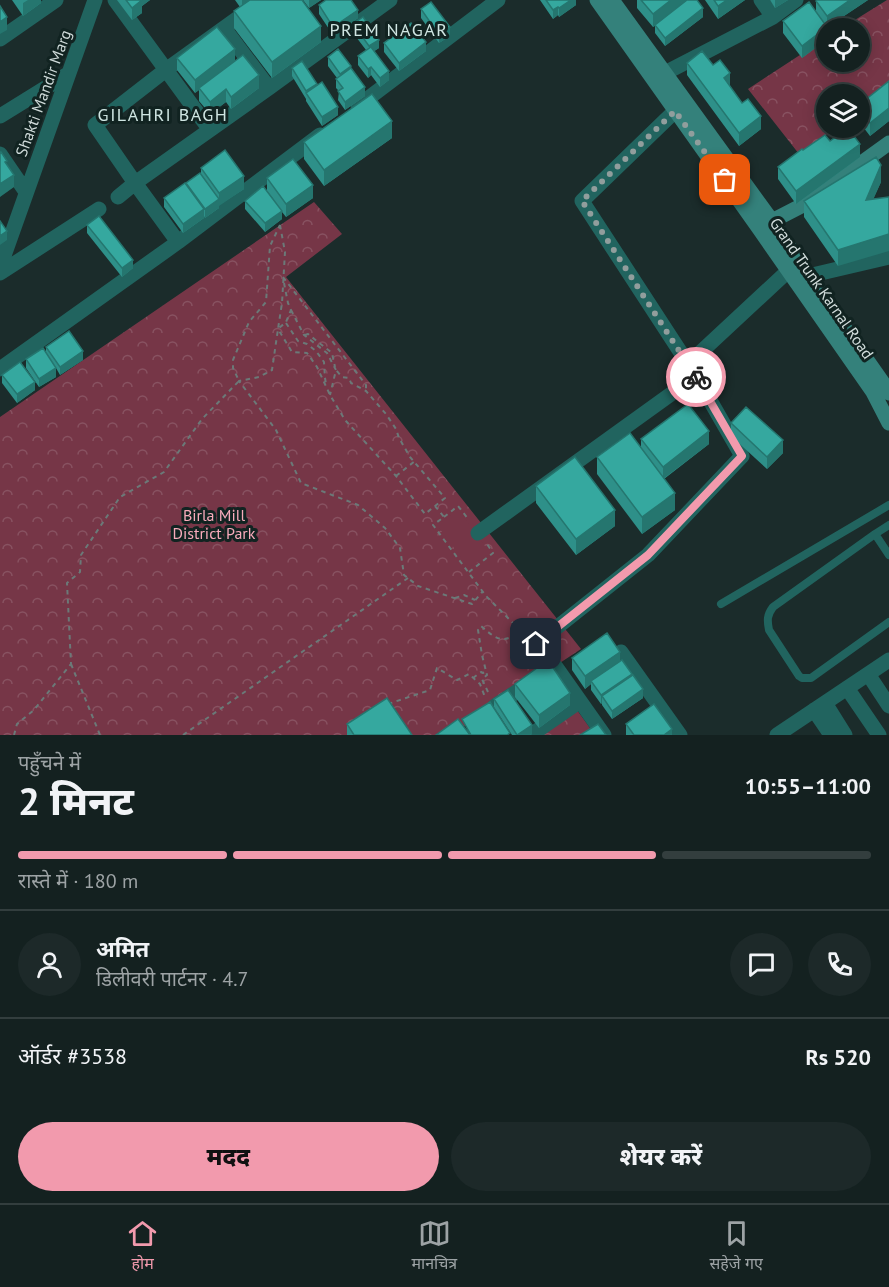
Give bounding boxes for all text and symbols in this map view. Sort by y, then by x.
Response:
district label: PREM NAGAR [330,18,448,41]
map controls [816,18,870,138]
button: locate [816,18,870,72]
street label: Shakti Mandir Marg [11,27,75,159]
button: layers [816,84,870,138]
district label: GILAHRI BAGH [98,103,228,126]
pin [699,154,750,205]
icon: bag [708,163,741,196]
street label: Grand Trunk Karnal Road [766,213,878,363]
courier [666,347,726,407]
icon: bike [680,361,713,394]
park label: Birla Mill District Park [173,505,256,543]
pin [510,618,561,669]
icon: home [519,627,552,660]
text: पहुँचने में [18,750,81,776]
text: 10:55–11:00 [745,772,871,800]
text: 2 मिनट [18,775,134,826]
text: रास्ते में · 180 m [18,868,138,894]
button: person [18,933,81,996]
button: chat [730,933,793,996]
button: phone [808,933,871,996]
text: अमित [96,935,149,963]
text: डिलीवरी पार्टनर · 4.7 [96,966,248,992]
text: ऑर्डर #3538 [18,1042,127,1070]
text: Rs 520 [805,1043,871,1071]
button: मदद [18,1122,439,1191]
button: शेयर करें [451,1122,871,1191]
tab: होम [126,1217,159,1276]
tab: मानचित्र [411,1217,457,1276]
tab: सहेजे गए [710,1217,763,1276]

